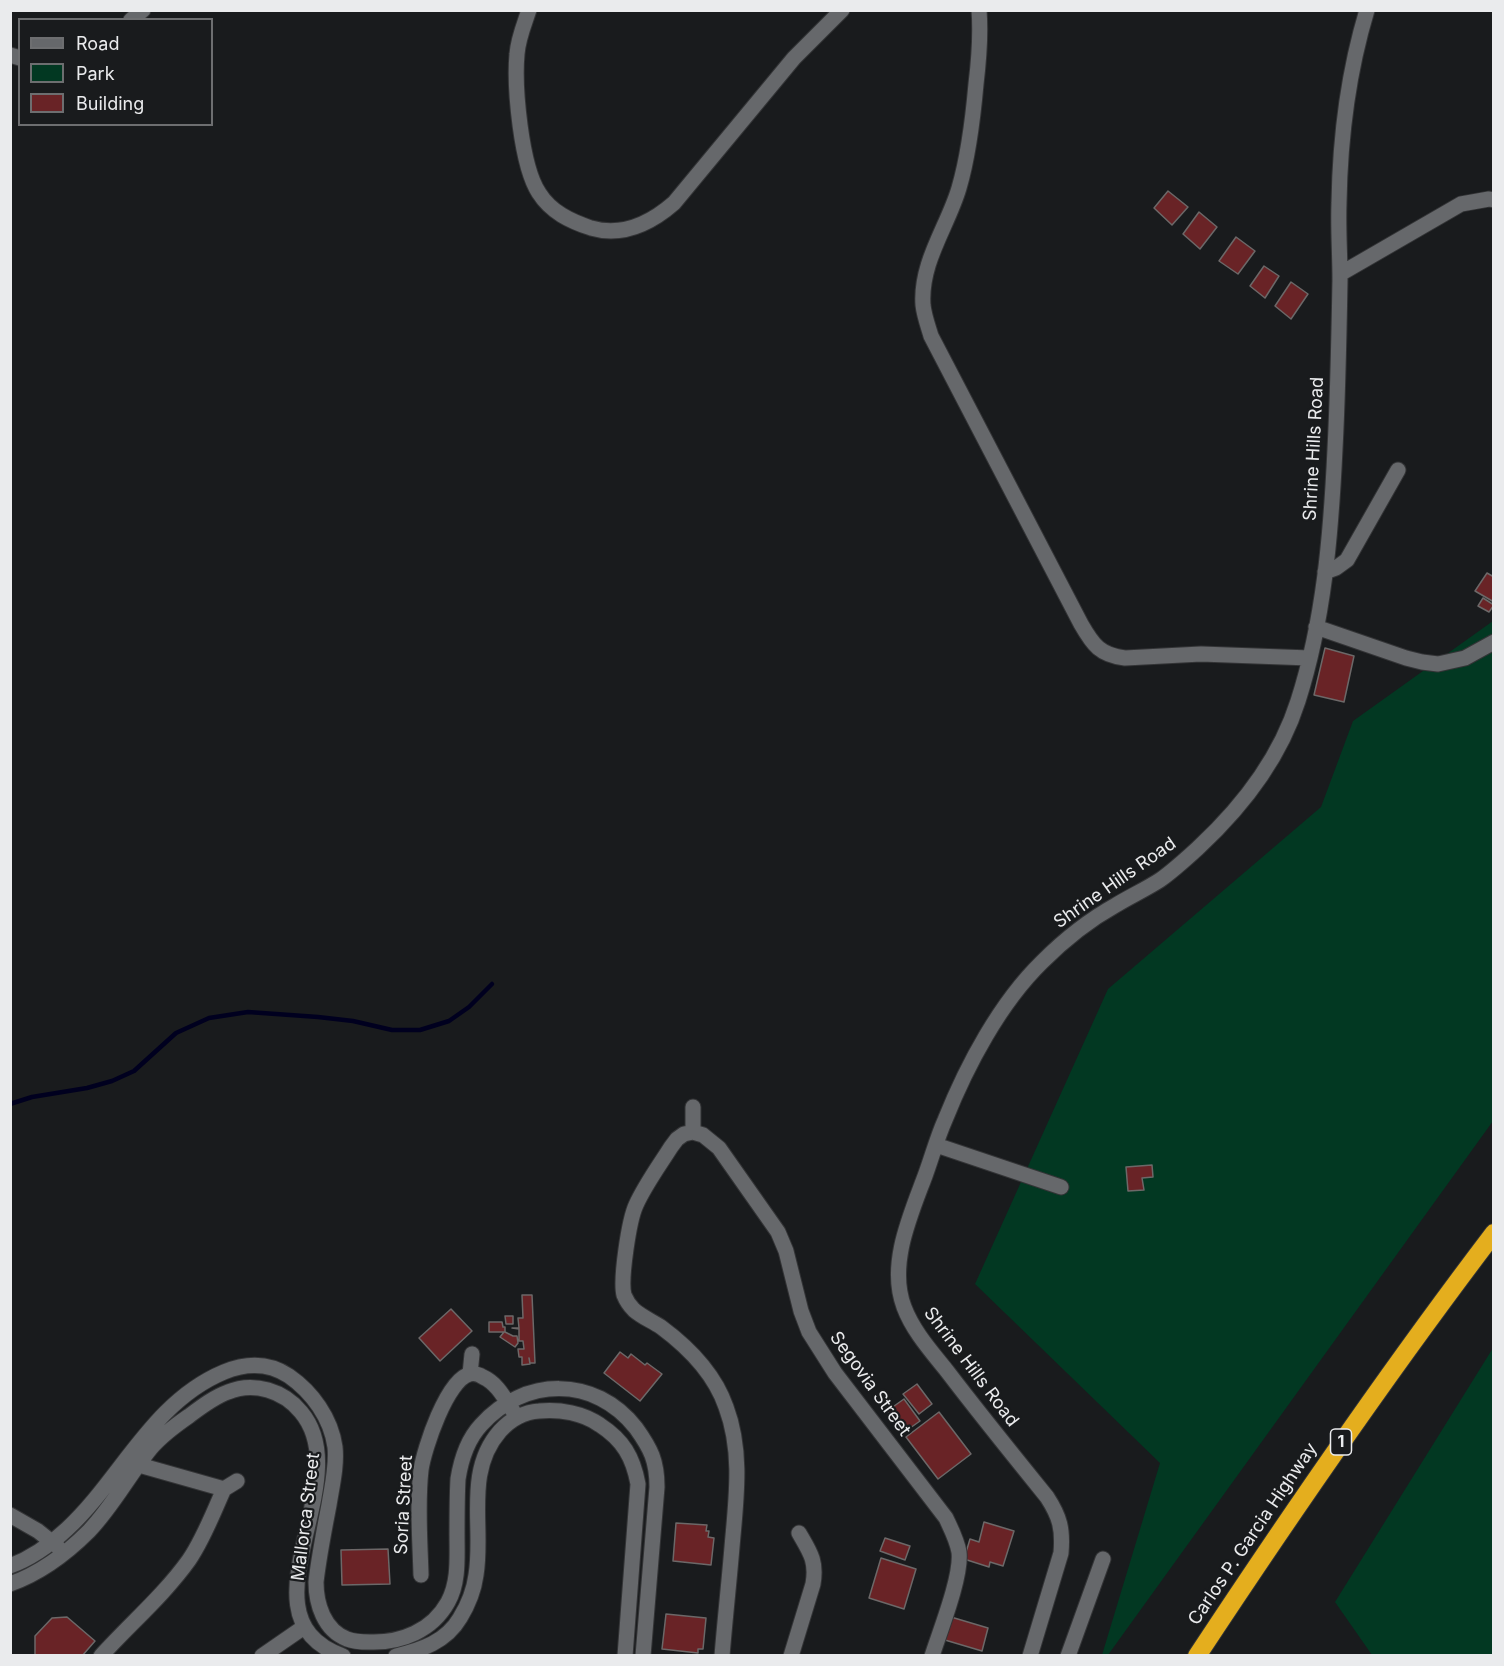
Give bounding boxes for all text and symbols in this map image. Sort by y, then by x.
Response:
legend [18,18,213,126]
text: Road [76,33,119,54]
text: Park [76,63,115,84]
text: Building [76,93,144,114]
street label: Shrine Hills Road [1299,376,1329,522]
street label: Shrine Hills Road [1050,833,1180,933]
street label: Shrine Hills Road [919,1303,1023,1431]
street label: Segovia Street [825,1328,915,1440]
road number: 1 [1330,1429,1352,1455]
street label: Carlos P. Garcia Highway [1184,1439,1322,1629]
street label: Mallorca Street [287,1452,325,1582]
street label: Soria Street [391,1455,417,1555]

